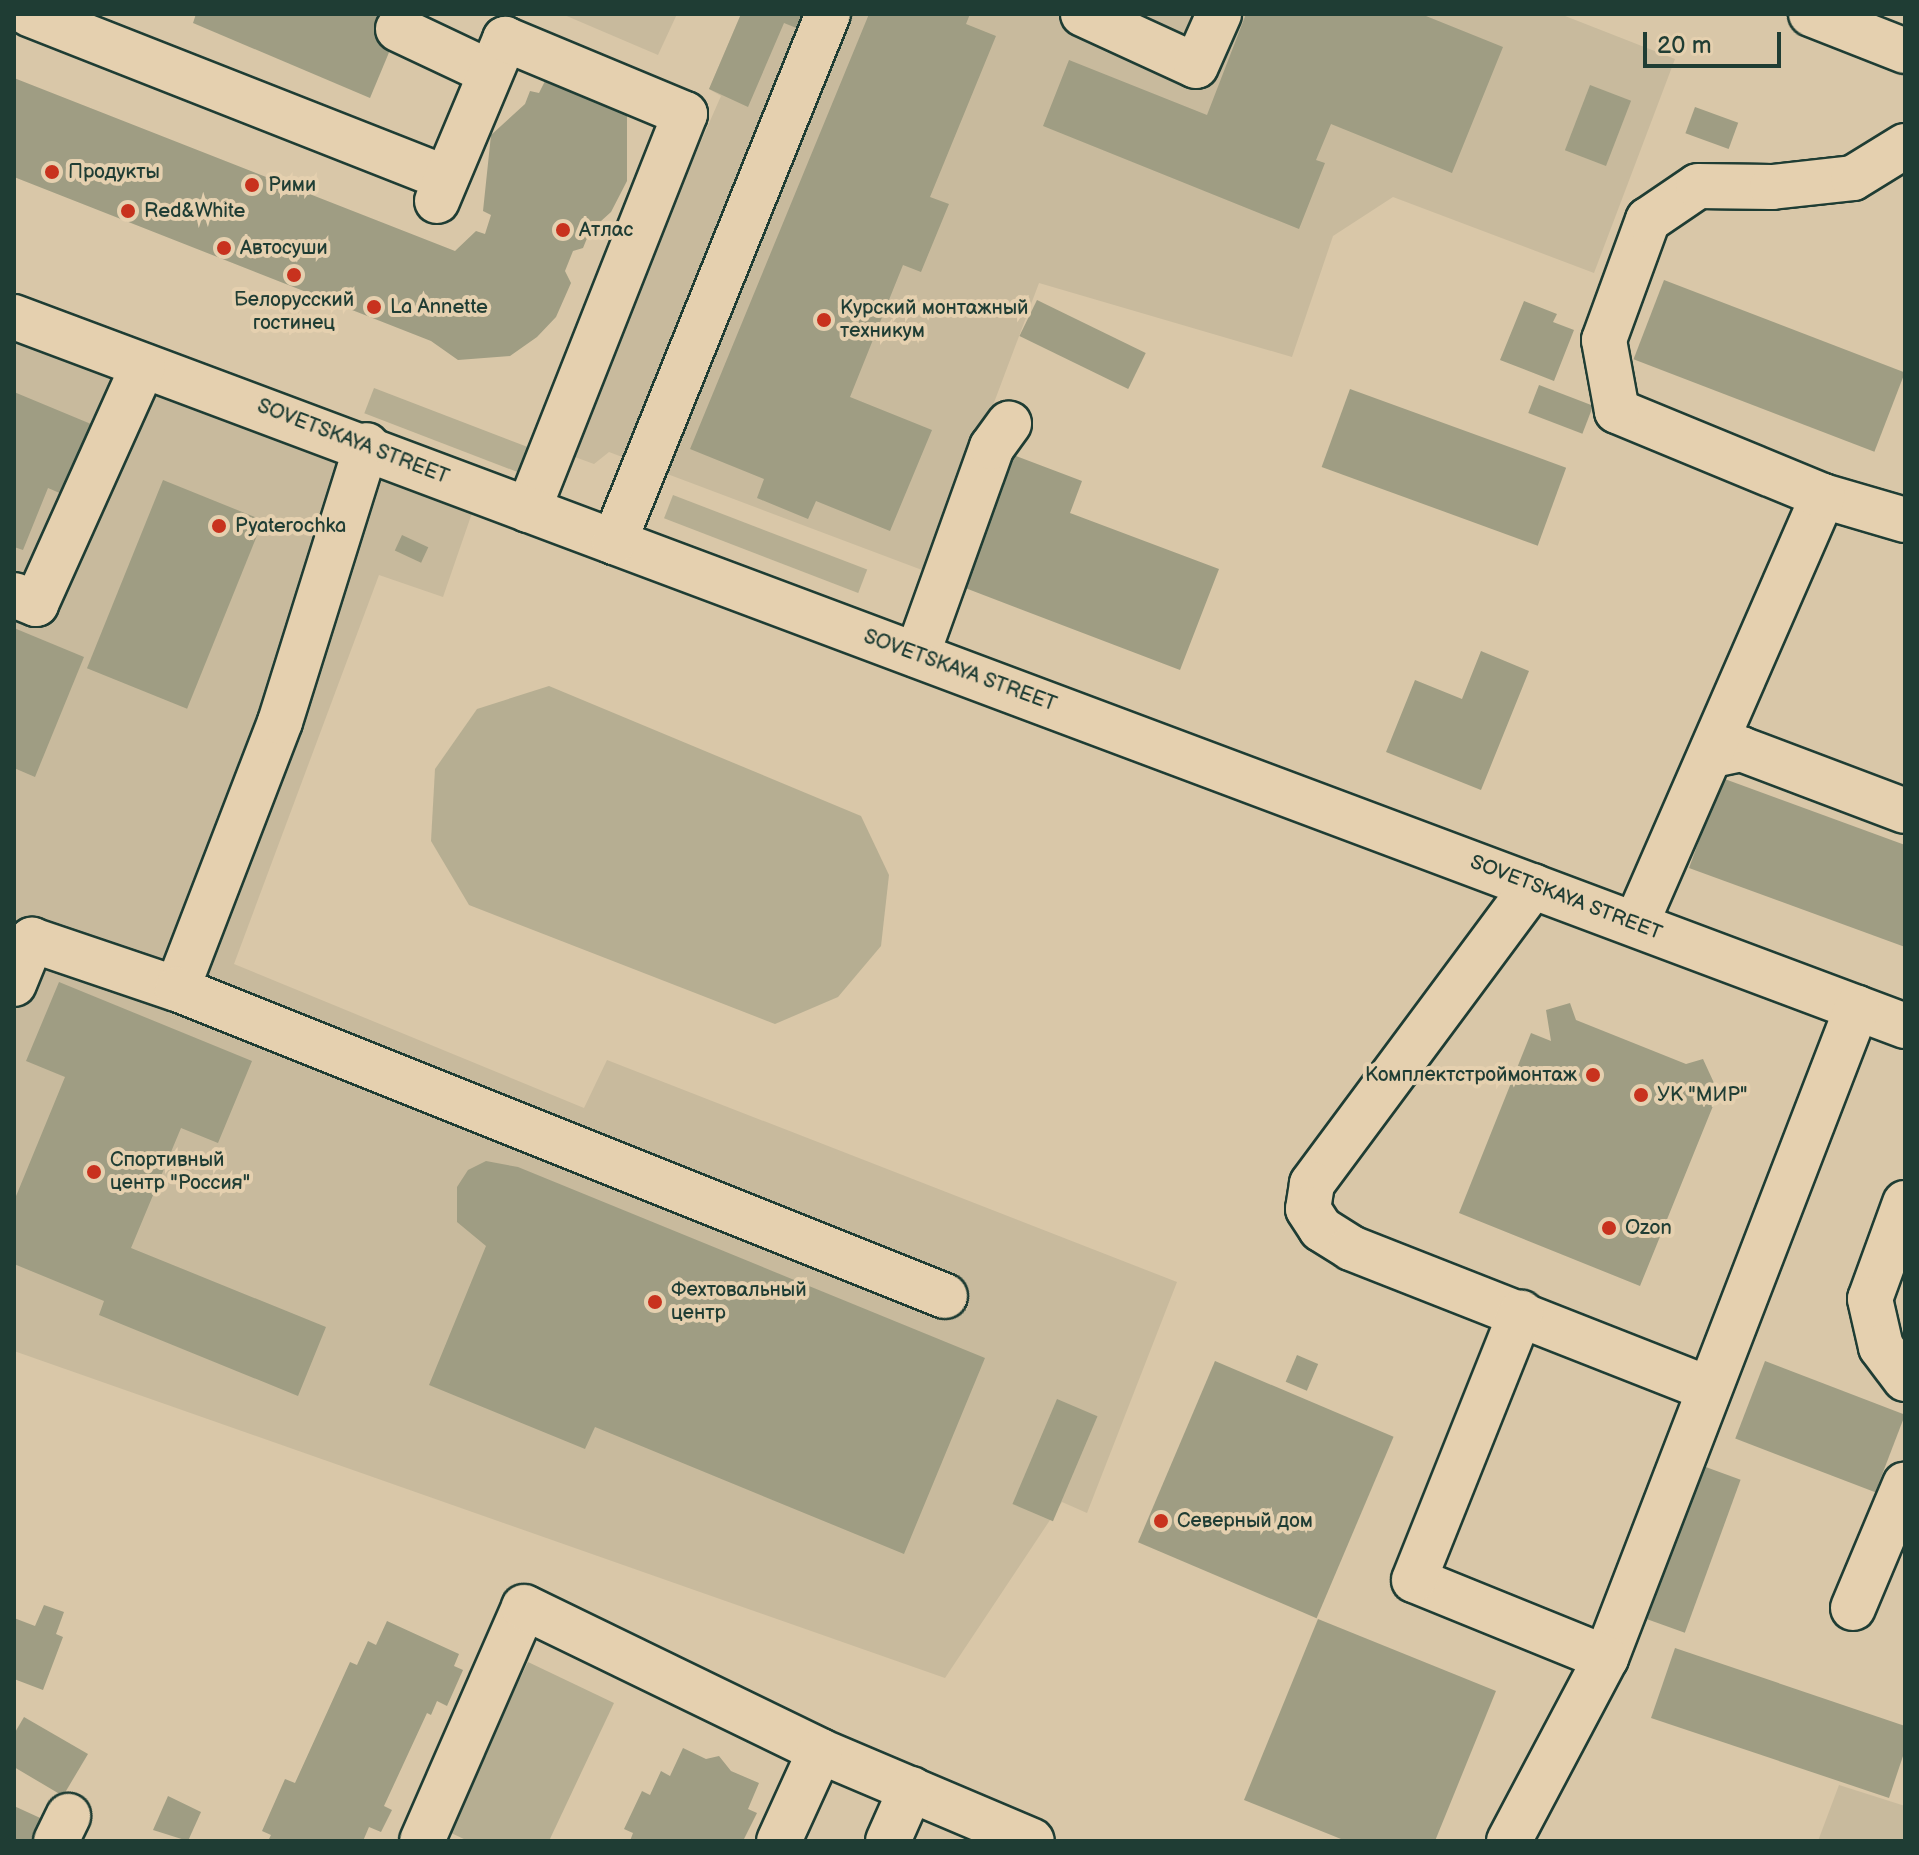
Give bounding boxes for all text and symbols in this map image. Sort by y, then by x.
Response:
scale bar [1647,16,1785,66]
text: 20 m [1657,31,1712,60]
place label: Продукты [68,160,160,184]
marker: Продукты [43,163,61,181]
place label: Рими [268,173,316,197]
marker: Рими [243,176,261,194]
place label: Red&White [144,199,245,223]
marker: Red&White [119,202,137,220]
place label: Атлас [579,218,633,242]
marker: Атлас [554,221,572,239]
place label: Автосуши [240,236,328,260]
marker: Автосуши [215,239,233,257]
marker: Белорусский гостинец [285,266,303,284]
place label: Белорусский гостинец [234,288,354,335]
place label: La Annette [390,295,488,319]
place label: Курский монтажный техникум [840,296,1029,343]
marker: La Annette [365,298,383,316]
marker: Курский монтажный техникум [815,311,833,329]
street label: SOVETSKAYA STREET [254,394,452,490]
place label: Pyaterochka [235,514,346,538]
marker: Pyaterochka [210,517,228,535]
street label: SOVETSKAYA STREET [860,625,1060,717]
street label: SOVETSKAYA STREET [1467,850,1665,946]
place label: Комплектстроймонтаж [1365,1063,1577,1087]
marker: Комплектстроймонтаж [1584,1066,1602,1084]
place label: УК "МИР" [1657,1083,1747,1107]
marker: УК "МИР" [1632,1086,1650,1104]
place label: Спортивный центр "Россия" [110,1148,250,1195]
marker: Спортивный центр "Россия" [85,1163,103,1181]
place label: Ozon [1625,1216,1672,1240]
marker: Ozon [1600,1219,1618,1237]
place label: Фехтовальный центр [671,1278,807,1325]
marker: Фехтовальный центр [646,1293,664,1311]
place label: Северный дом [1177,1509,1313,1533]
marker: Северный дом [1152,1512,1170,1530]

